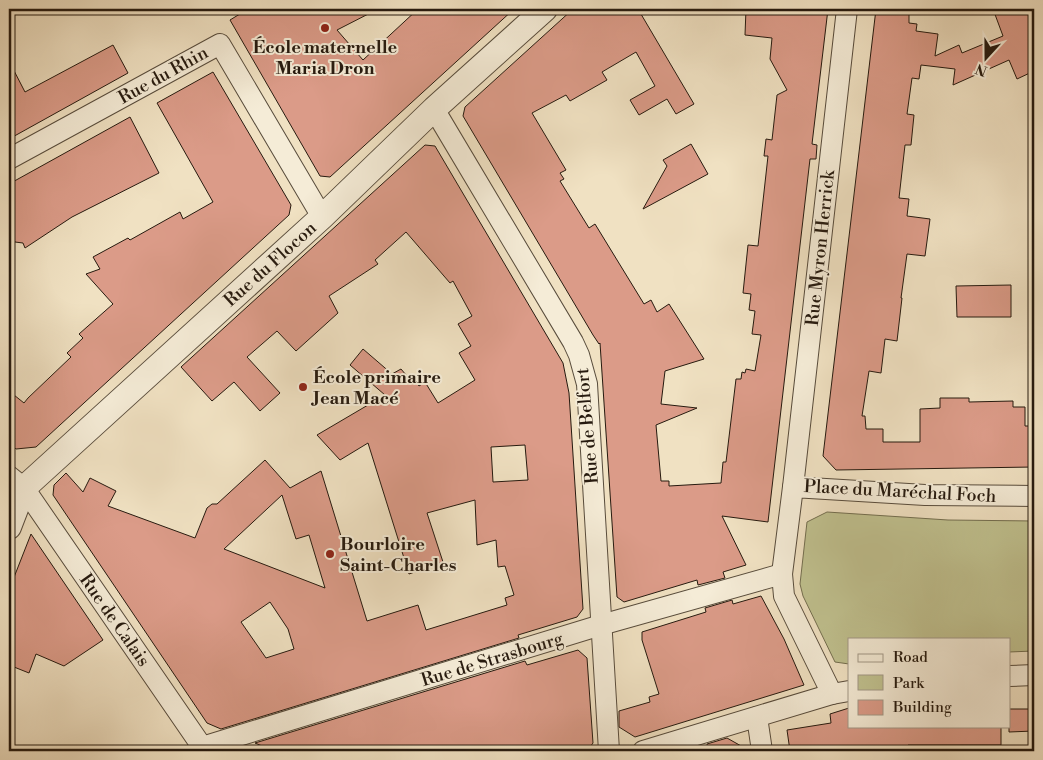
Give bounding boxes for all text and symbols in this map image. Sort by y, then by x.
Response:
marker: École maternelle Maria Dron [319,22,331,34]
north arrow [960,32,1010,82]
place label: École maternelle Maria Dron [253,36,398,80]
street label: Rue du Rhin [114,41,213,110]
text: N [973,59,990,80]
street label: Rue Myron Herrick [801,167,840,327]
street label: Rue du Flocon [219,217,322,312]
place label: École primaire Jean Macé [310,366,441,410]
street label: Rue de Belfort [571,366,604,485]
marker: École primaire Jean Macé [297,381,309,393]
street label: Place du Maréchal Foch [803,475,997,508]
place label: Bourloire Saint-Charles [340,533,457,577]
marker: Bourloire Saint-Charles [324,548,336,560]
street label: Rue de Calais [74,569,155,671]
street label: Rue de Strasbourg [418,627,567,692]
legend [848,638,1010,728]
text: Road [893,648,928,667]
text: Park [893,674,925,693]
text: Building [892,698,952,717]

